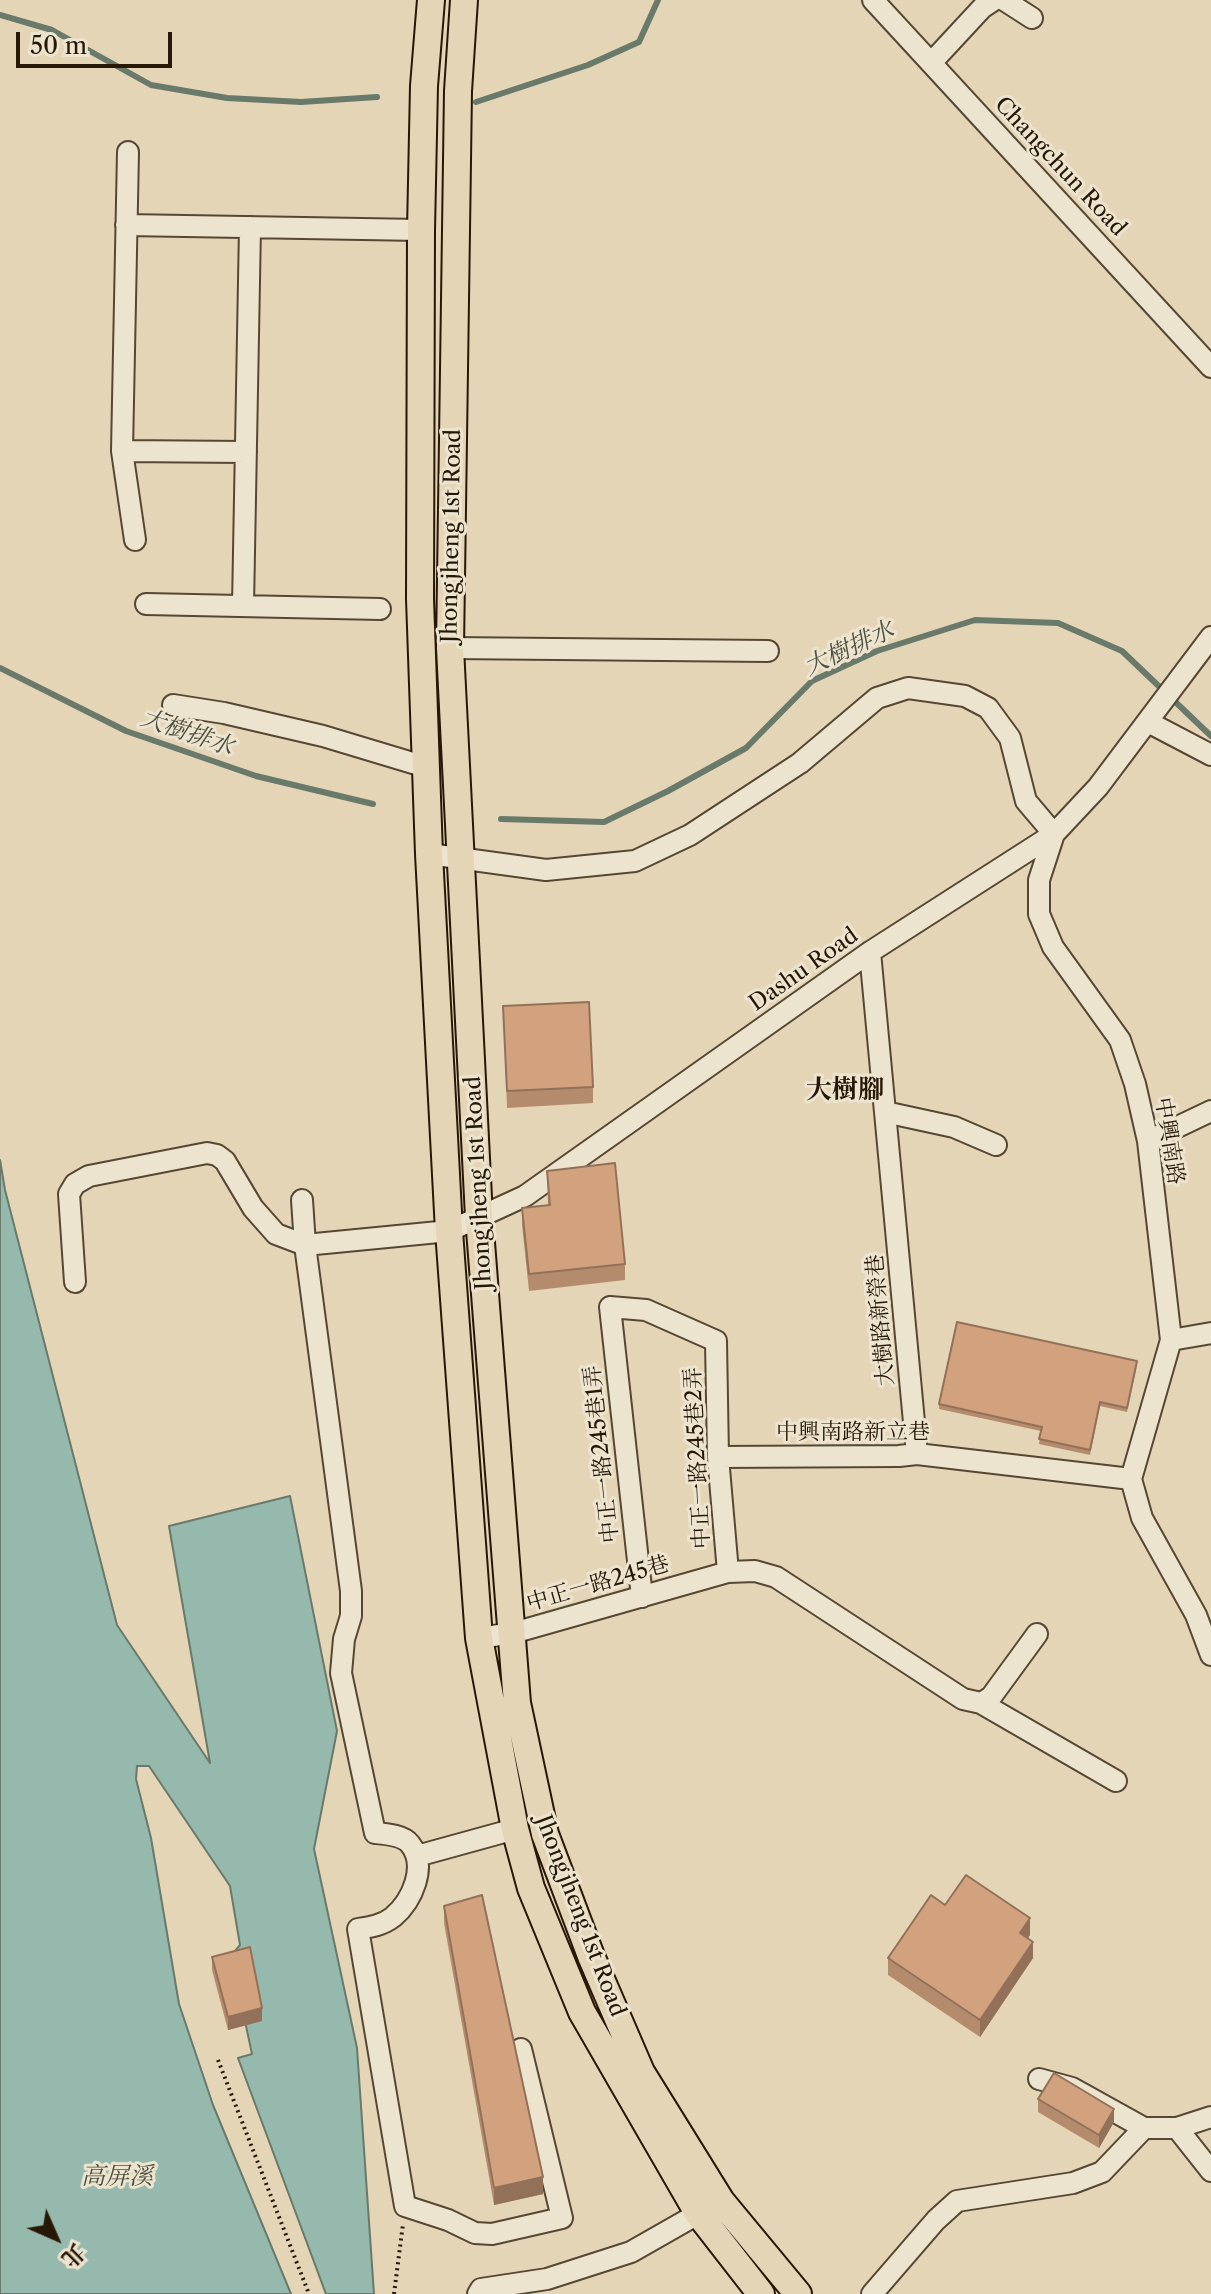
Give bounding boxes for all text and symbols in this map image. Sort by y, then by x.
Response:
scale bar [20,16,176,66]
text: 50 m [30,31,87,60]
street label: Changchun Road [989,92,1131,242]
street label: Jhongjheng 1st Road [437,429,467,643]
water label: 大樹排水 [799,616,899,682]
water label: 大樹排水 [137,704,237,762]
street label: Dashu Road [745,923,863,1017]
district label: 大樹腳 [806,1074,884,1106]
street label: Jhongjheng 1st Road [460,1076,498,1290]
street label: 中興南路 [1149,1095,1189,1187]
street label: 大樹路新榮巷 [862,1253,900,1387]
street label: 中正一路245巷1弄 [580,1364,624,1544]
street label: 中正一路245巷2弄 [680,1366,716,1550]
street label: 中興南路新立巷 [776,1420,930,1446]
street label: 中正一路245巷 [524,1551,672,1617]
street label: Jhongjheng 1st Road [529,1811,631,2021]
water label: 高屏溪 [81,2163,153,2191]
north arrow [16,2198,96,2278]
text: 北 [56,2238,91,2273]

